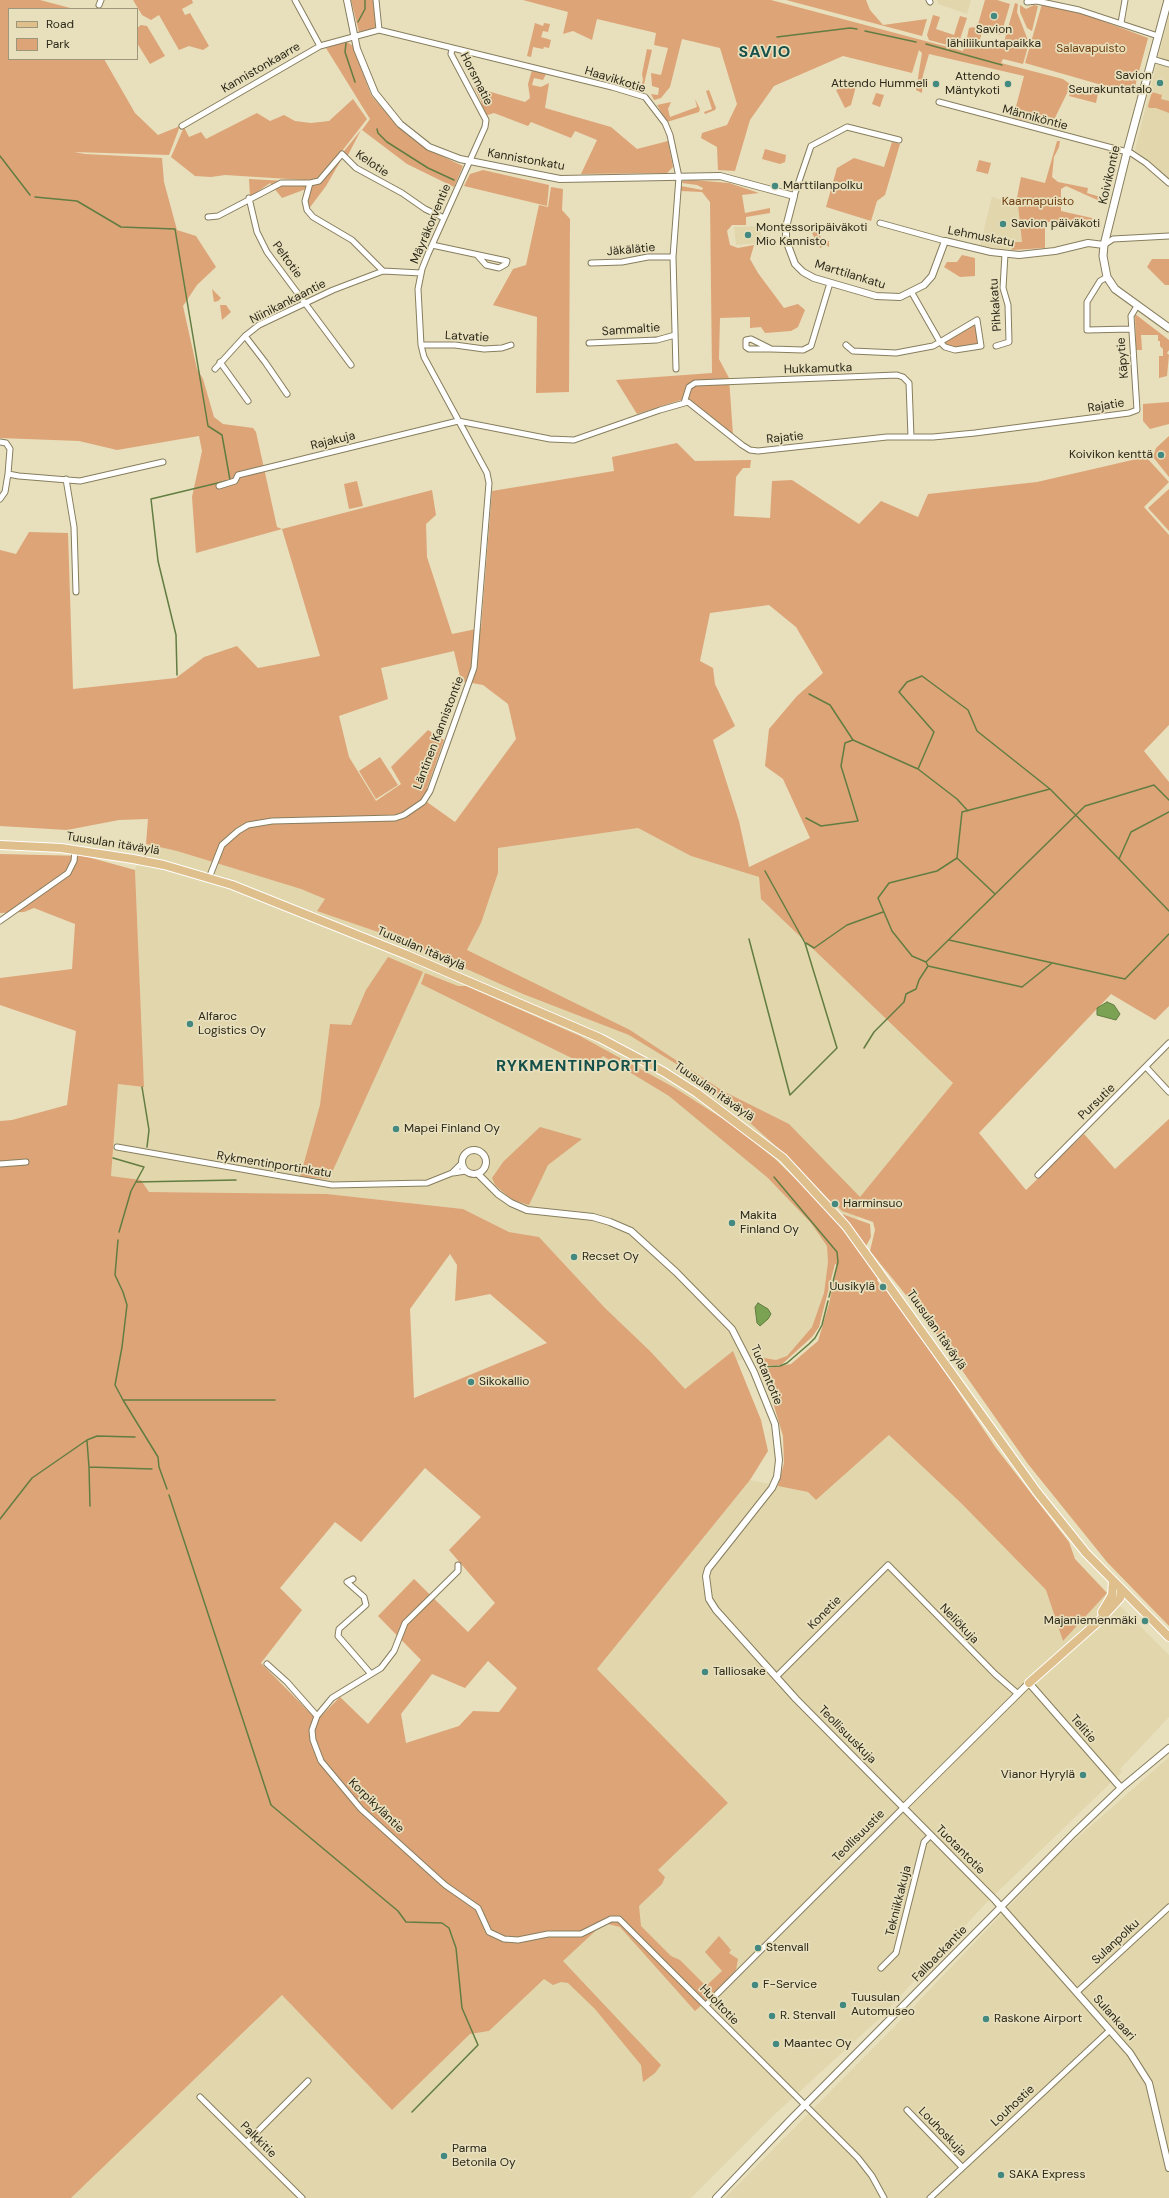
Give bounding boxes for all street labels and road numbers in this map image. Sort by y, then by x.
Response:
street label: Kannistonkaarre [219,40,303,96]
street label: Horsmatie [457,50,495,108]
street label: Haavikkotie [583,64,647,96]
street label: Männiköntie [1001,102,1069,134]
street label: Koivikontie [1096,144,1124,206]
street label: Kannistonkatu [486,146,566,174]
street label: Kelotie [352,148,392,180]
street label: Mäyräkorventie [408,182,454,266]
street label: Lehmuskatu [947,224,1015,250]
street label: Peltotie [269,239,305,281]
street label: Jäkälätie [606,241,656,259]
street label: Marttilankatu [813,257,887,293]
street label: Niinikankaantie [247,277,329,327]
street label: Pihkakatu [987,278,1005,332]
street label: Sammaltie [601,321,661,339]
street label: Latvatie [445,329,489,345]
street label: Käpytie [1114,337,1132,379]
street label: Hukkamutka [784,361,852,377]
street label: Rajatie [1087,396,1125,416]
street label: Rajakuja [309,429,357,453]
street label: Rajatie [766,429,804,447]
street label: Läntinen Kannistontie [411,675,467,791]
street label: Tuusulan itäväylä [65,830,161,858]
street label: Tuusulan itäväylä [375,924,467,974]
street label: Tuusulan itäväylä [671,1059,757,1125]
street label: Pursutie [1076,1081,1118,1123]
street label: Rykmentinportinkatu [215,1149,333,1181]
street label: Tuusulan itäväylä [903,1287,969,1373]
street label: Tuotantotie [747,1343,785,1407]
street label: Konetie [805,1593,845,1633]
street label: Neliökuja [936,1601,982,1647]
street label: Teollisuuskuja [815,1703,879,1767]
street label: Telitie [1067,1712,1099,1746]
street label: Korpikyläntie [345,1776,407,1836]
street label: Teollisuustie [830,1807,888,1865]
street label: Tuotantotie [932,1822,988,1878]
street label: Tekniikkakuja [883,1864,915,1938]
street label: Sulanpolku [1089,1916,1143,1968]
street label: Fallbackantie [910,1923,970,1985]
street label: Huoltotie [696,1982,742,2028]
street label: Sulankaari [1090,1992,1138,2044]
street label: Louhostie [988,2082,1038,2130]
street label: Louhoskuja [915,2105,969,2159]
street label: Palkkitie [237,2119,279,2161]

